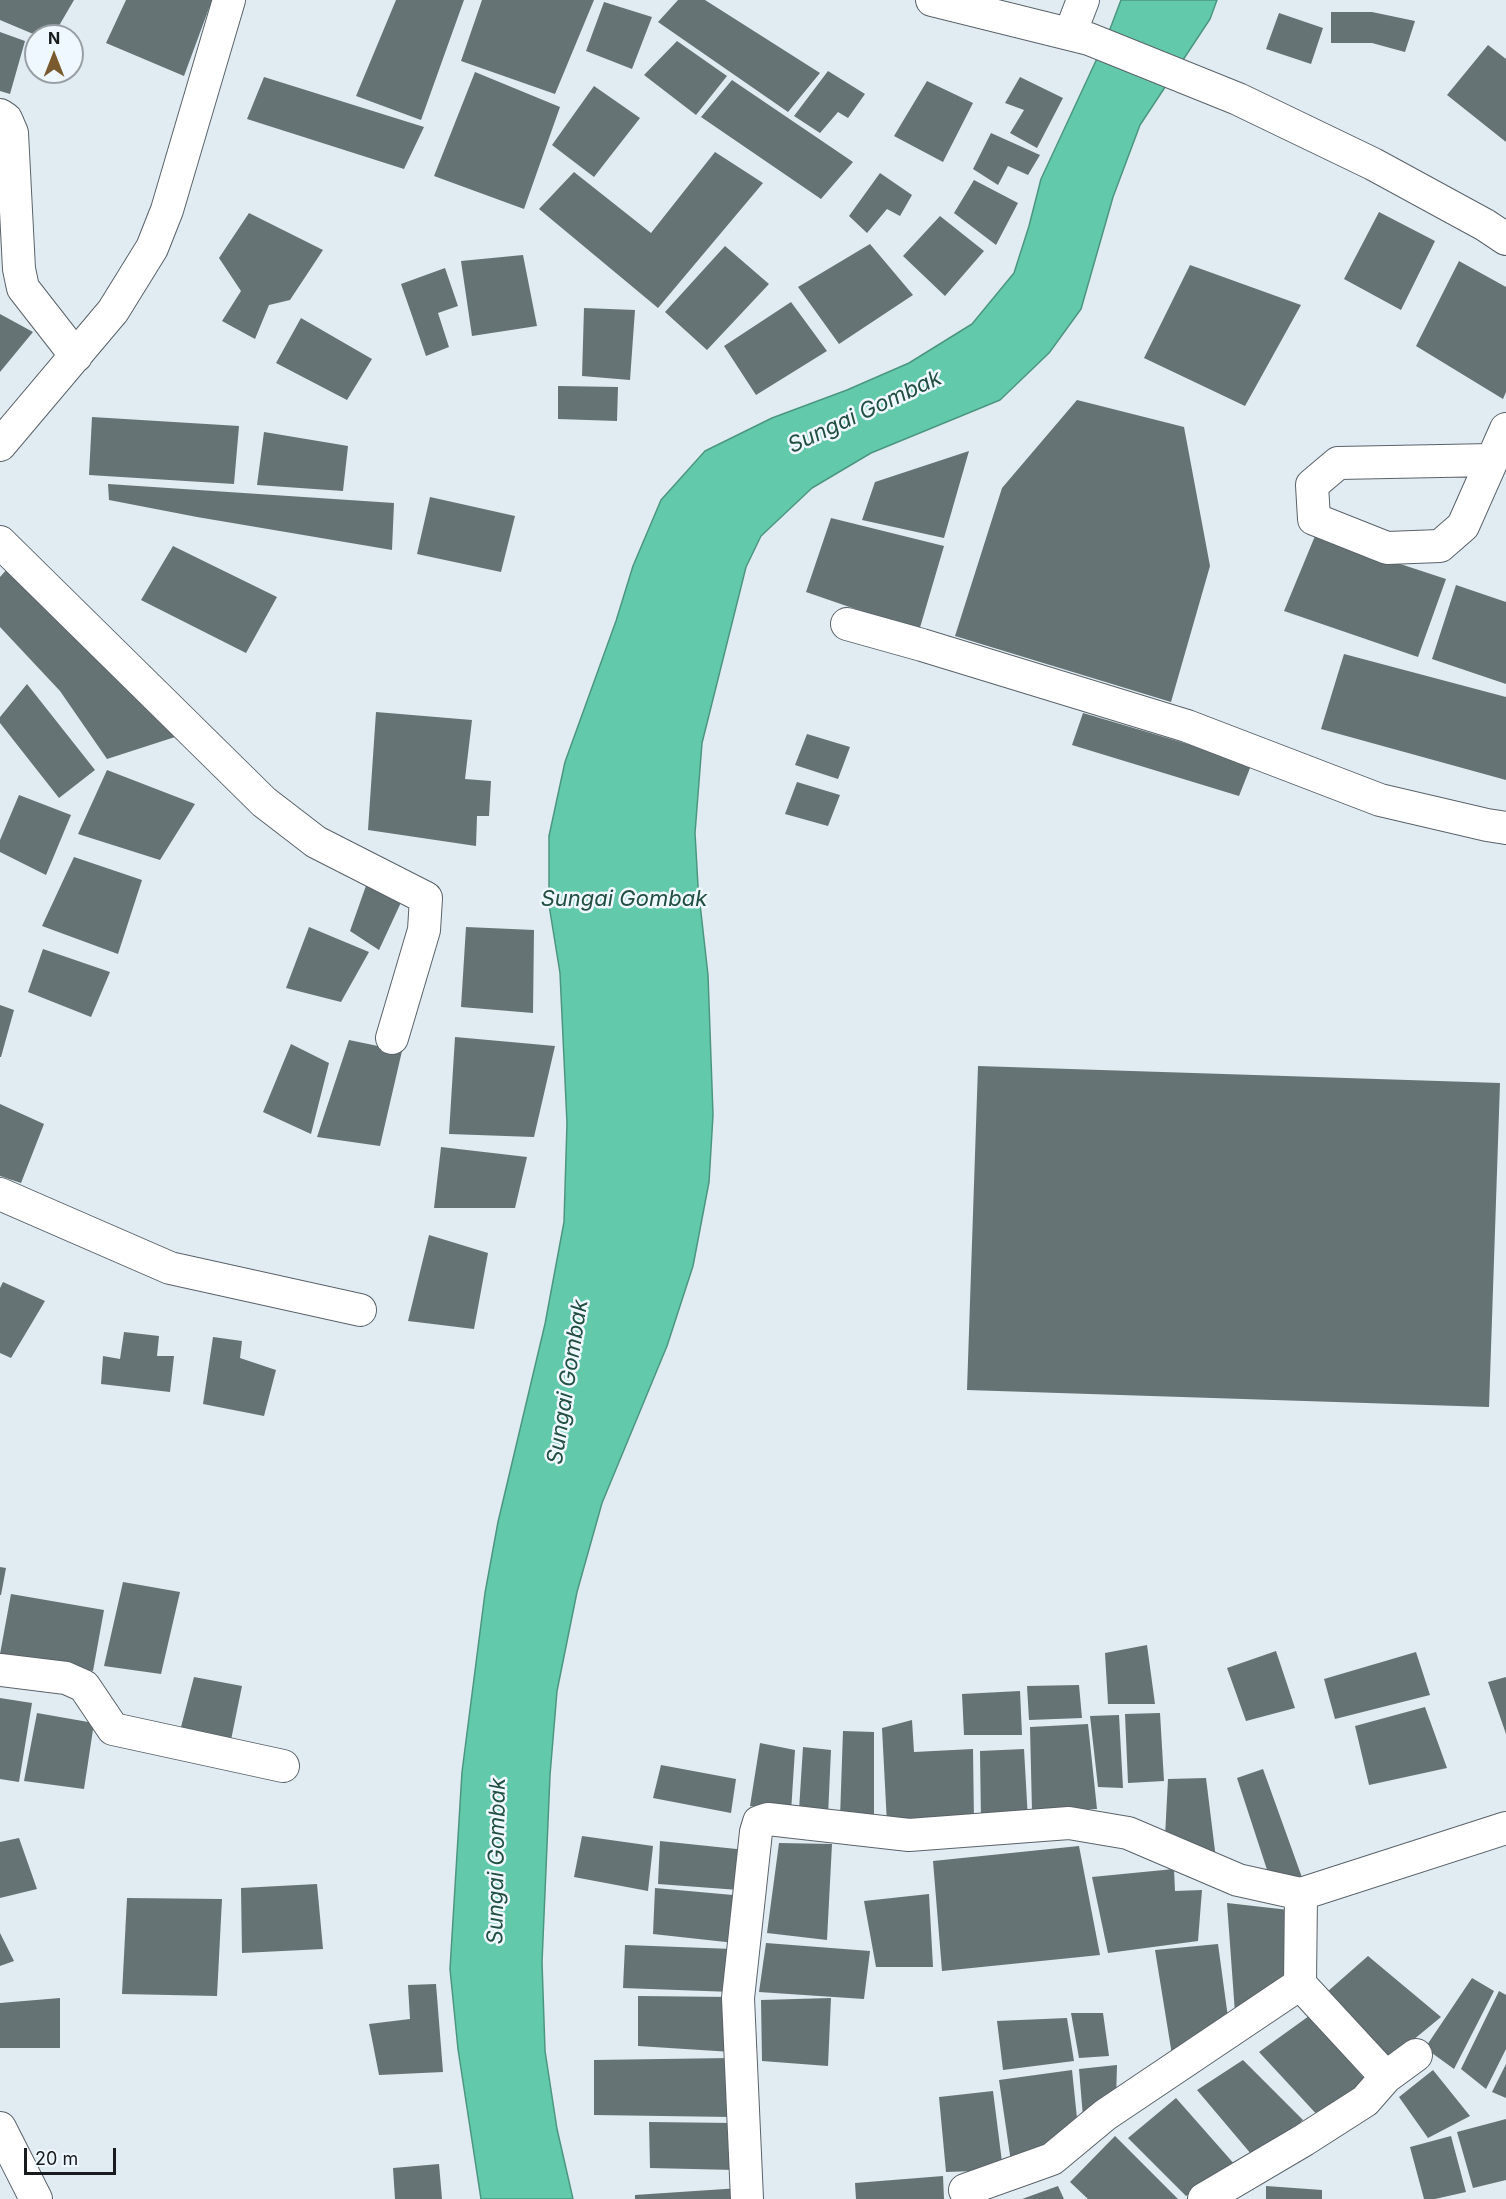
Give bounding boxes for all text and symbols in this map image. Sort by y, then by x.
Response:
north arrow [24,24,84,84]
text: N [48,28,60,48]
water label: Sungai Gombak [784,365,946,459]
water label: Sungai Gombak [541,886,707,912]
water label: Sungai Gombak [542,1298,594,1466]
water label: Sungai Gombak [482,1777,512,1945]
scale bar [27,2136,118,2174]
text: 20 m [35,2148,78,2169]

